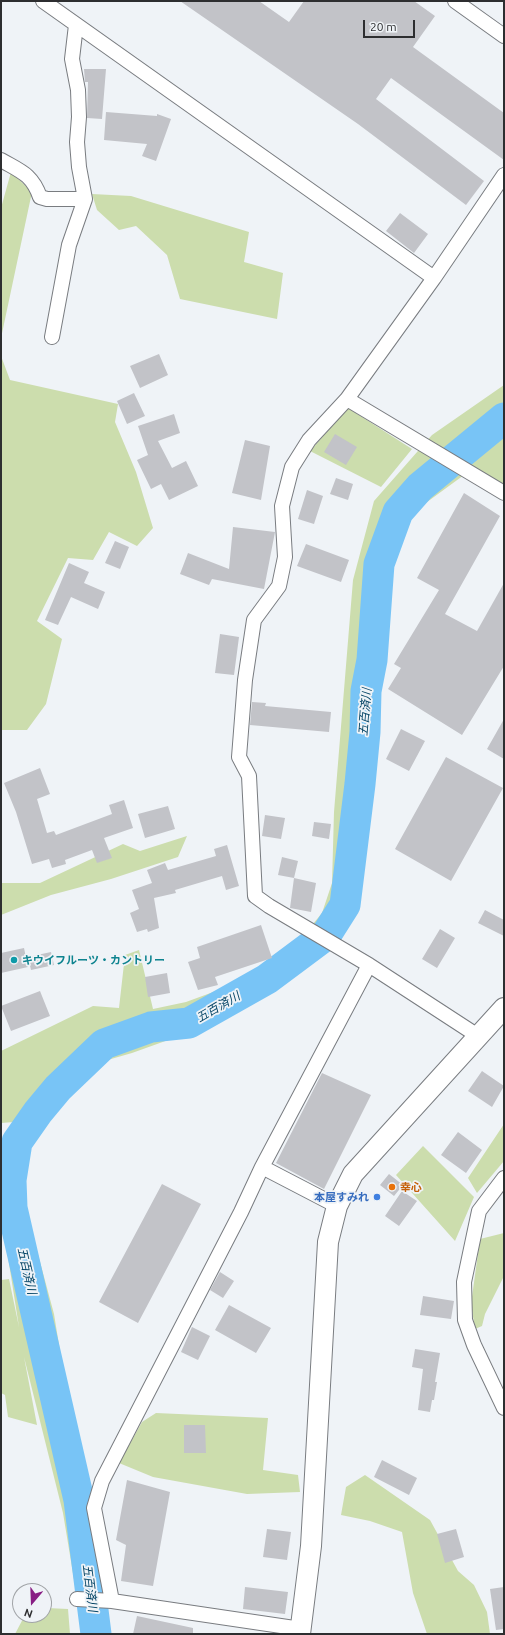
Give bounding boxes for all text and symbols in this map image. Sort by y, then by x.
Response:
scale bar [365,12,417,38]
text: 20 m [370,20,397,33]
water label: 五百済川 [356,687,374,737]
place label: キウイフルーツ・カントリー [22,953,165,967]
marker: キウイフルーツ・カントリー [9,955,19,965]
water label: 五百済川 [194,989,242,1025]
place label: 幸心 [400,1180,422,1194]
marker: 幸心 [387,1182,397,1192]
place label: 本屋すみれ [314,1190,369,1204]
marker: 本屋すみれ [372,1192,382,1202]
water label: 五百済川 [15,1246,39,1296]
water label: 五百済川 [80,1563,100,1613]
north arrow [12,1583,52,1623]
text: N [23,1606,34,1620]

